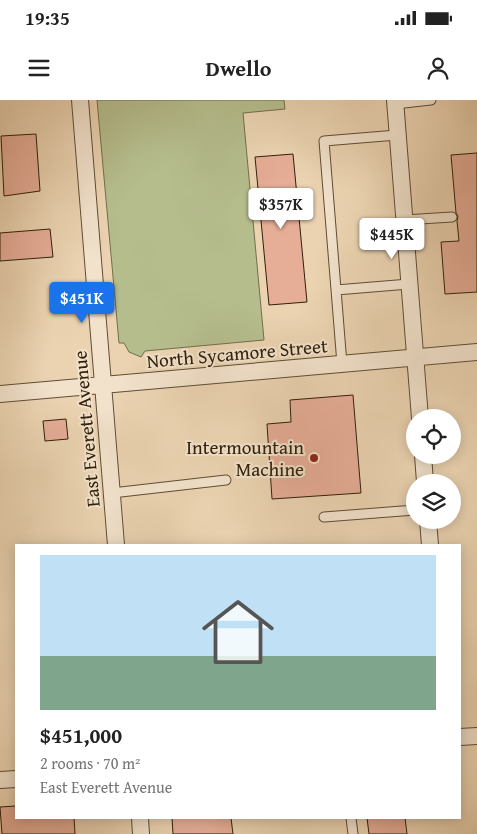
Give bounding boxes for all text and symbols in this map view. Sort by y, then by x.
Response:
text: 19:35 [25,4,70,32]
text: Dwello [206,52,271,84]
icon: menu [25,54,53,82]
icon: person [424,54,452,82]
pin: $357K [246,188,316,230]
text: $357K [259,192,303,216]
pin: $445K [357,218,427,260]
text: $445K [370,222,414,246]
pin: $451K [47,282,117,324]
text: $451K [60,286,104,310]
street label: North Sycamore Street [145,331,329,375]
street label: East Everett Avenue [65,350,107,508]
map controls [406,409,461,529]
button: locate [406,409,461,464]
place label: Intermountain Machine [186,433,304,483]
marker: Intermountain Machine [308,452,320,464]
button: layers [406,474,461,529]
icon: home [193,587,283,677]
text: $451,000 [40,720,122,751]
text: 2 rooms · 70 m² [40,751,140,775]
text: East Everett Avenue [40,775,172,799]

